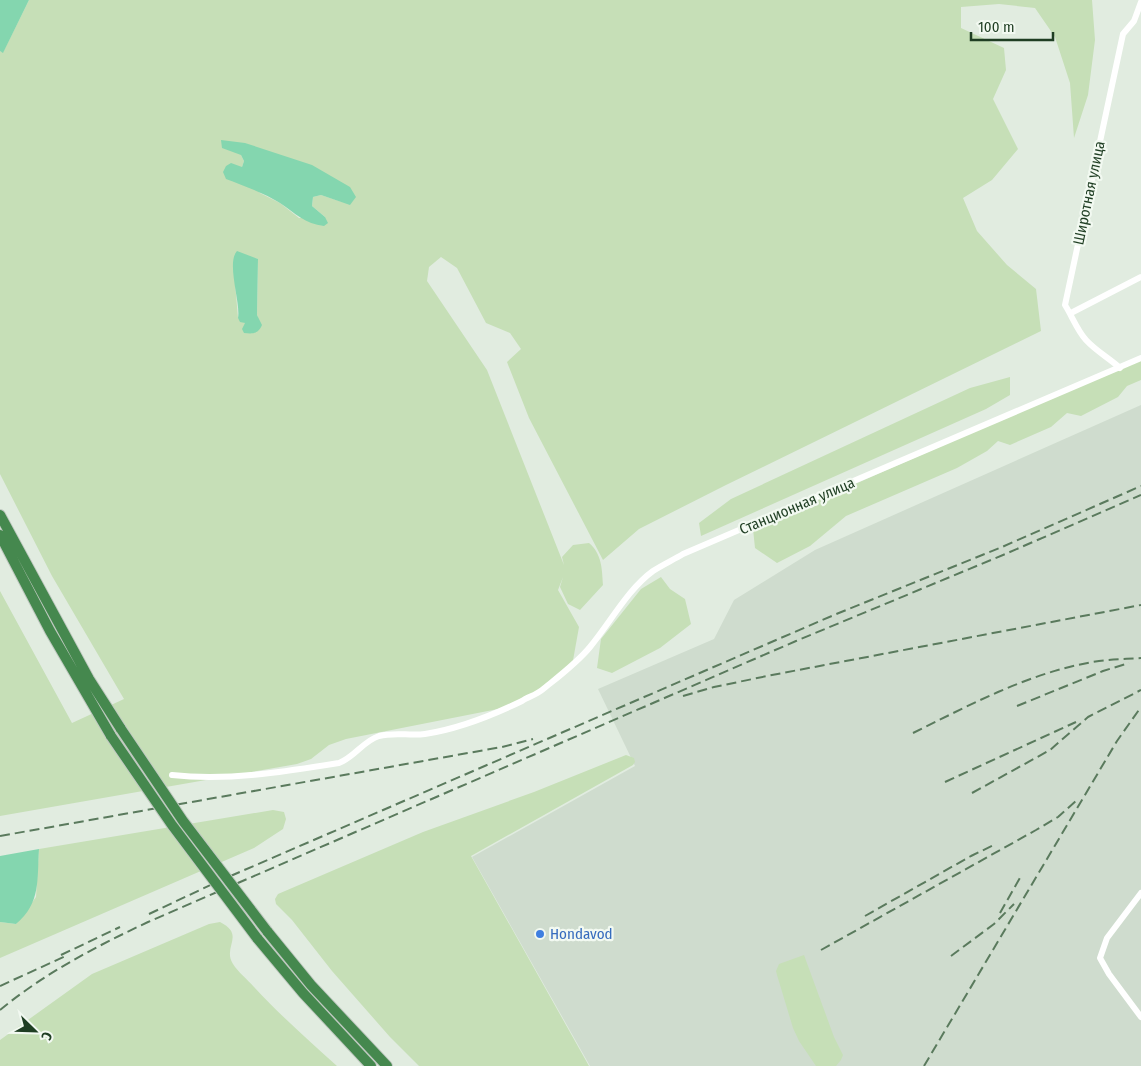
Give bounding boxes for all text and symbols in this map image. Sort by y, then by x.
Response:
scale bar [971,10,1054,42]
text: 100 m [978,18,1015,36]
street label: Широтная улица [1069,139,1109,247]
street label: Станционная улица [737,474,857,538]
place label: Hondavod [550,925,613,943]
marker: Hondavod [534,928,546,940]
north arrow [10,1006,60,1056]
text: С [37,1029,56,1043]

